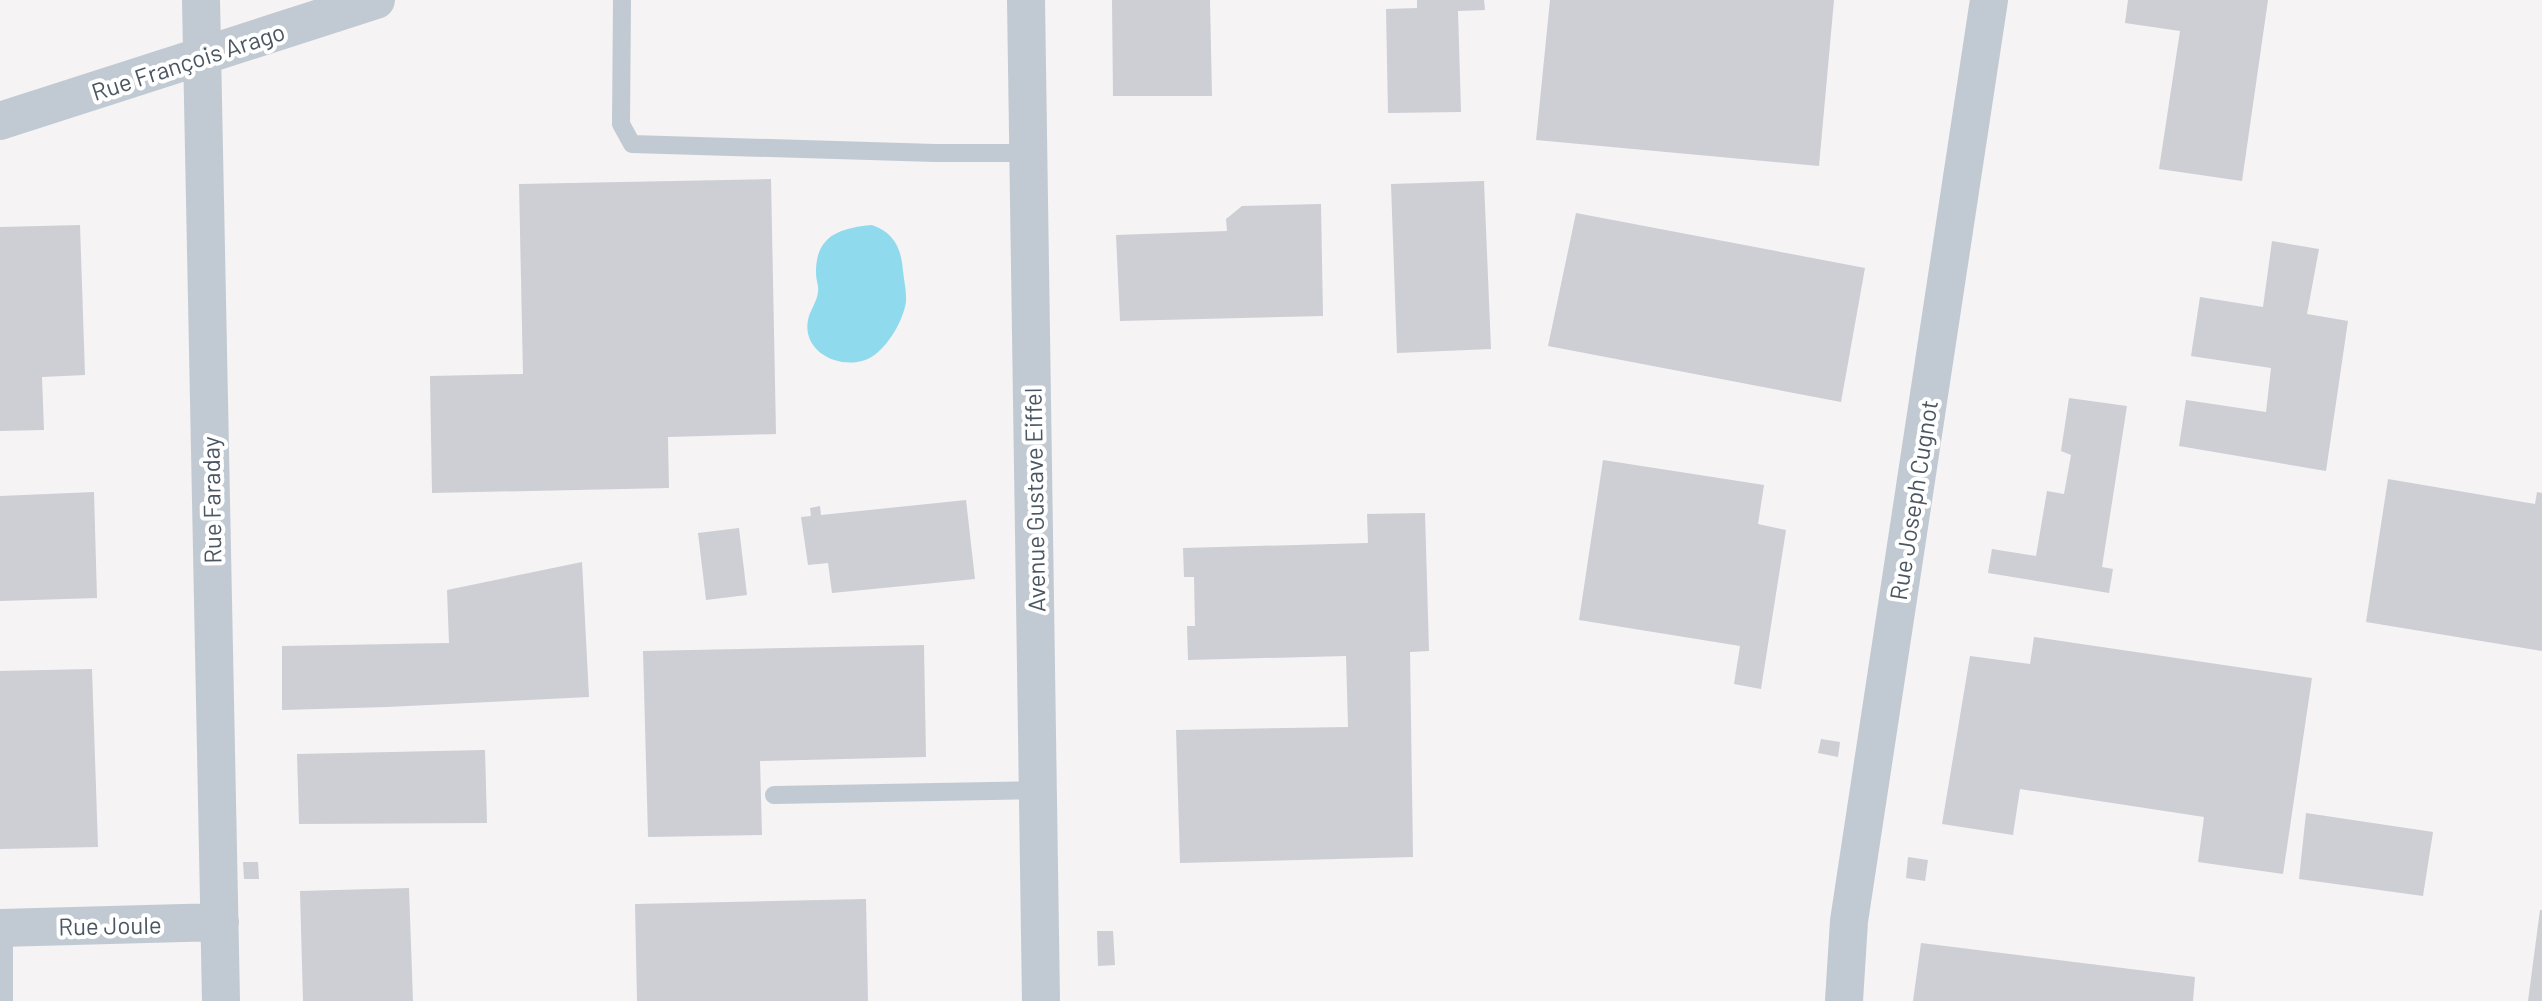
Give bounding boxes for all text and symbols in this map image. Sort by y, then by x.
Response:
street label: Rue François Arago [88,16,288,106]
street label: Avenue Gustave Eiffel [1018,387,1050,613]
street label: Rue Joseph Cugnot [1883,398,1943,602]
street label: Rue Faraday [195,436,227,564]
street label: Rue Joule [58,910,162,940]

